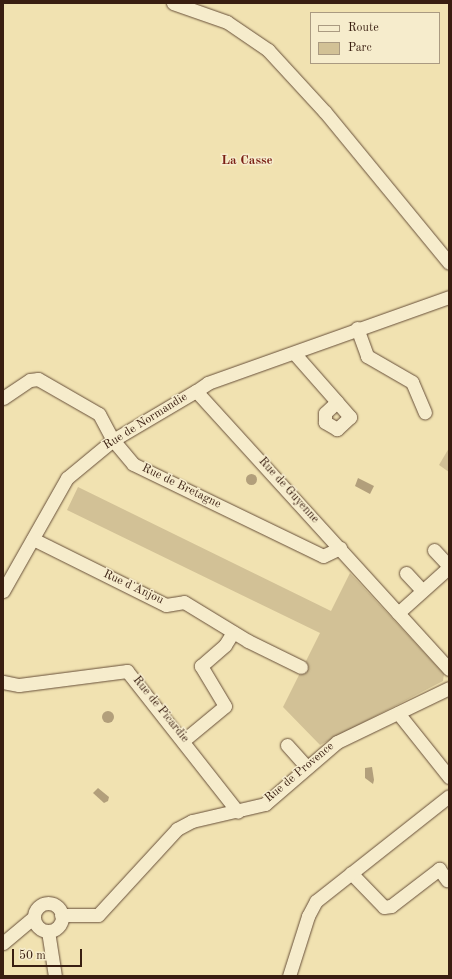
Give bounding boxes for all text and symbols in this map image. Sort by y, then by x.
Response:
legend [310,12,440,64]
text: Route [348,22,379,34]
text: Parc [348,42,372,54]
district label: La Casse [221,153,273,169]
street label: Rue de Normandie [101,390,191,454]
street label: Rue de Guyenne [255,455,321,527]
street label: Rue de Bretagne [139,462,223,512]
street label: Rue d'Anjou [101,568,165,608]
street label: Rue de Picardie [129,674,191,746]
street label: Rue de Provence [262,740,338,806]
scale bar [14,941,84,967]
text: 50 m [19,950,46,962]

